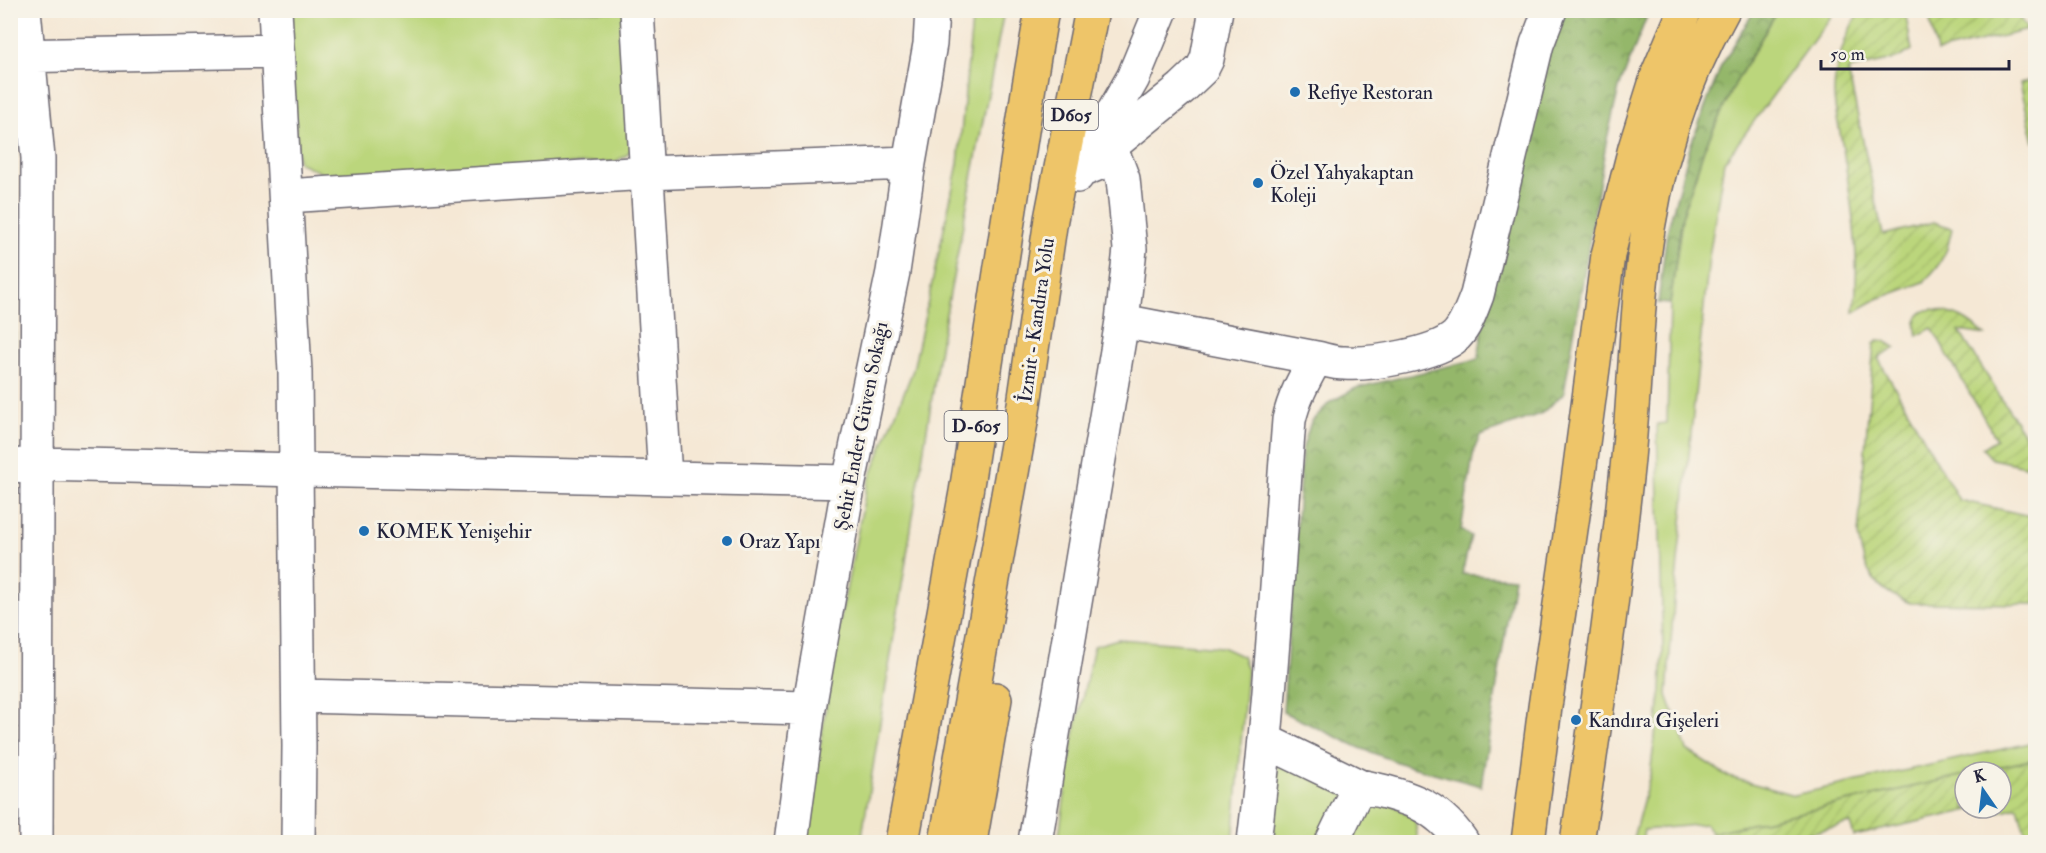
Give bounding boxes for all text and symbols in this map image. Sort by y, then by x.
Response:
scale bar [1821,33,2008,71]
text: 50 m [1830,43,1865,66]
place label: Refiye Restoran [1307,80,1433,105]
marker: Refiye Restoran [1288,85,1302,99]
road number: D605 [1044,100,1098,130]
place label: Özel Yahyakaptan Koleji [1270,160,1414,208]
marker: Özel Yahyakaptan Koleji [1251,176,1265,190]
street label: İzmit - Kandıra Yolu [1012,236,1060,404]
street label: Şehit Ender Güven Sokağı [828,319,894,533]
road number: D-605 [944,411,1008,441]
place label: KOMEK Yenişehir [376,519,532,544]
marker: KOMEK Yenişehir [357,524,371,538]
place label: Oraz Yapı [739,529,820,555]
marker: Oraz Yapı [720,534,734,548]
place label: Kandıra Gişeleri [1588,708,1719,733]
marker: Kandıra Gişeleri [1569,713,1583,727]
north arrow [1953,760,2013,820]
text: K [1972,765,1988,787]

